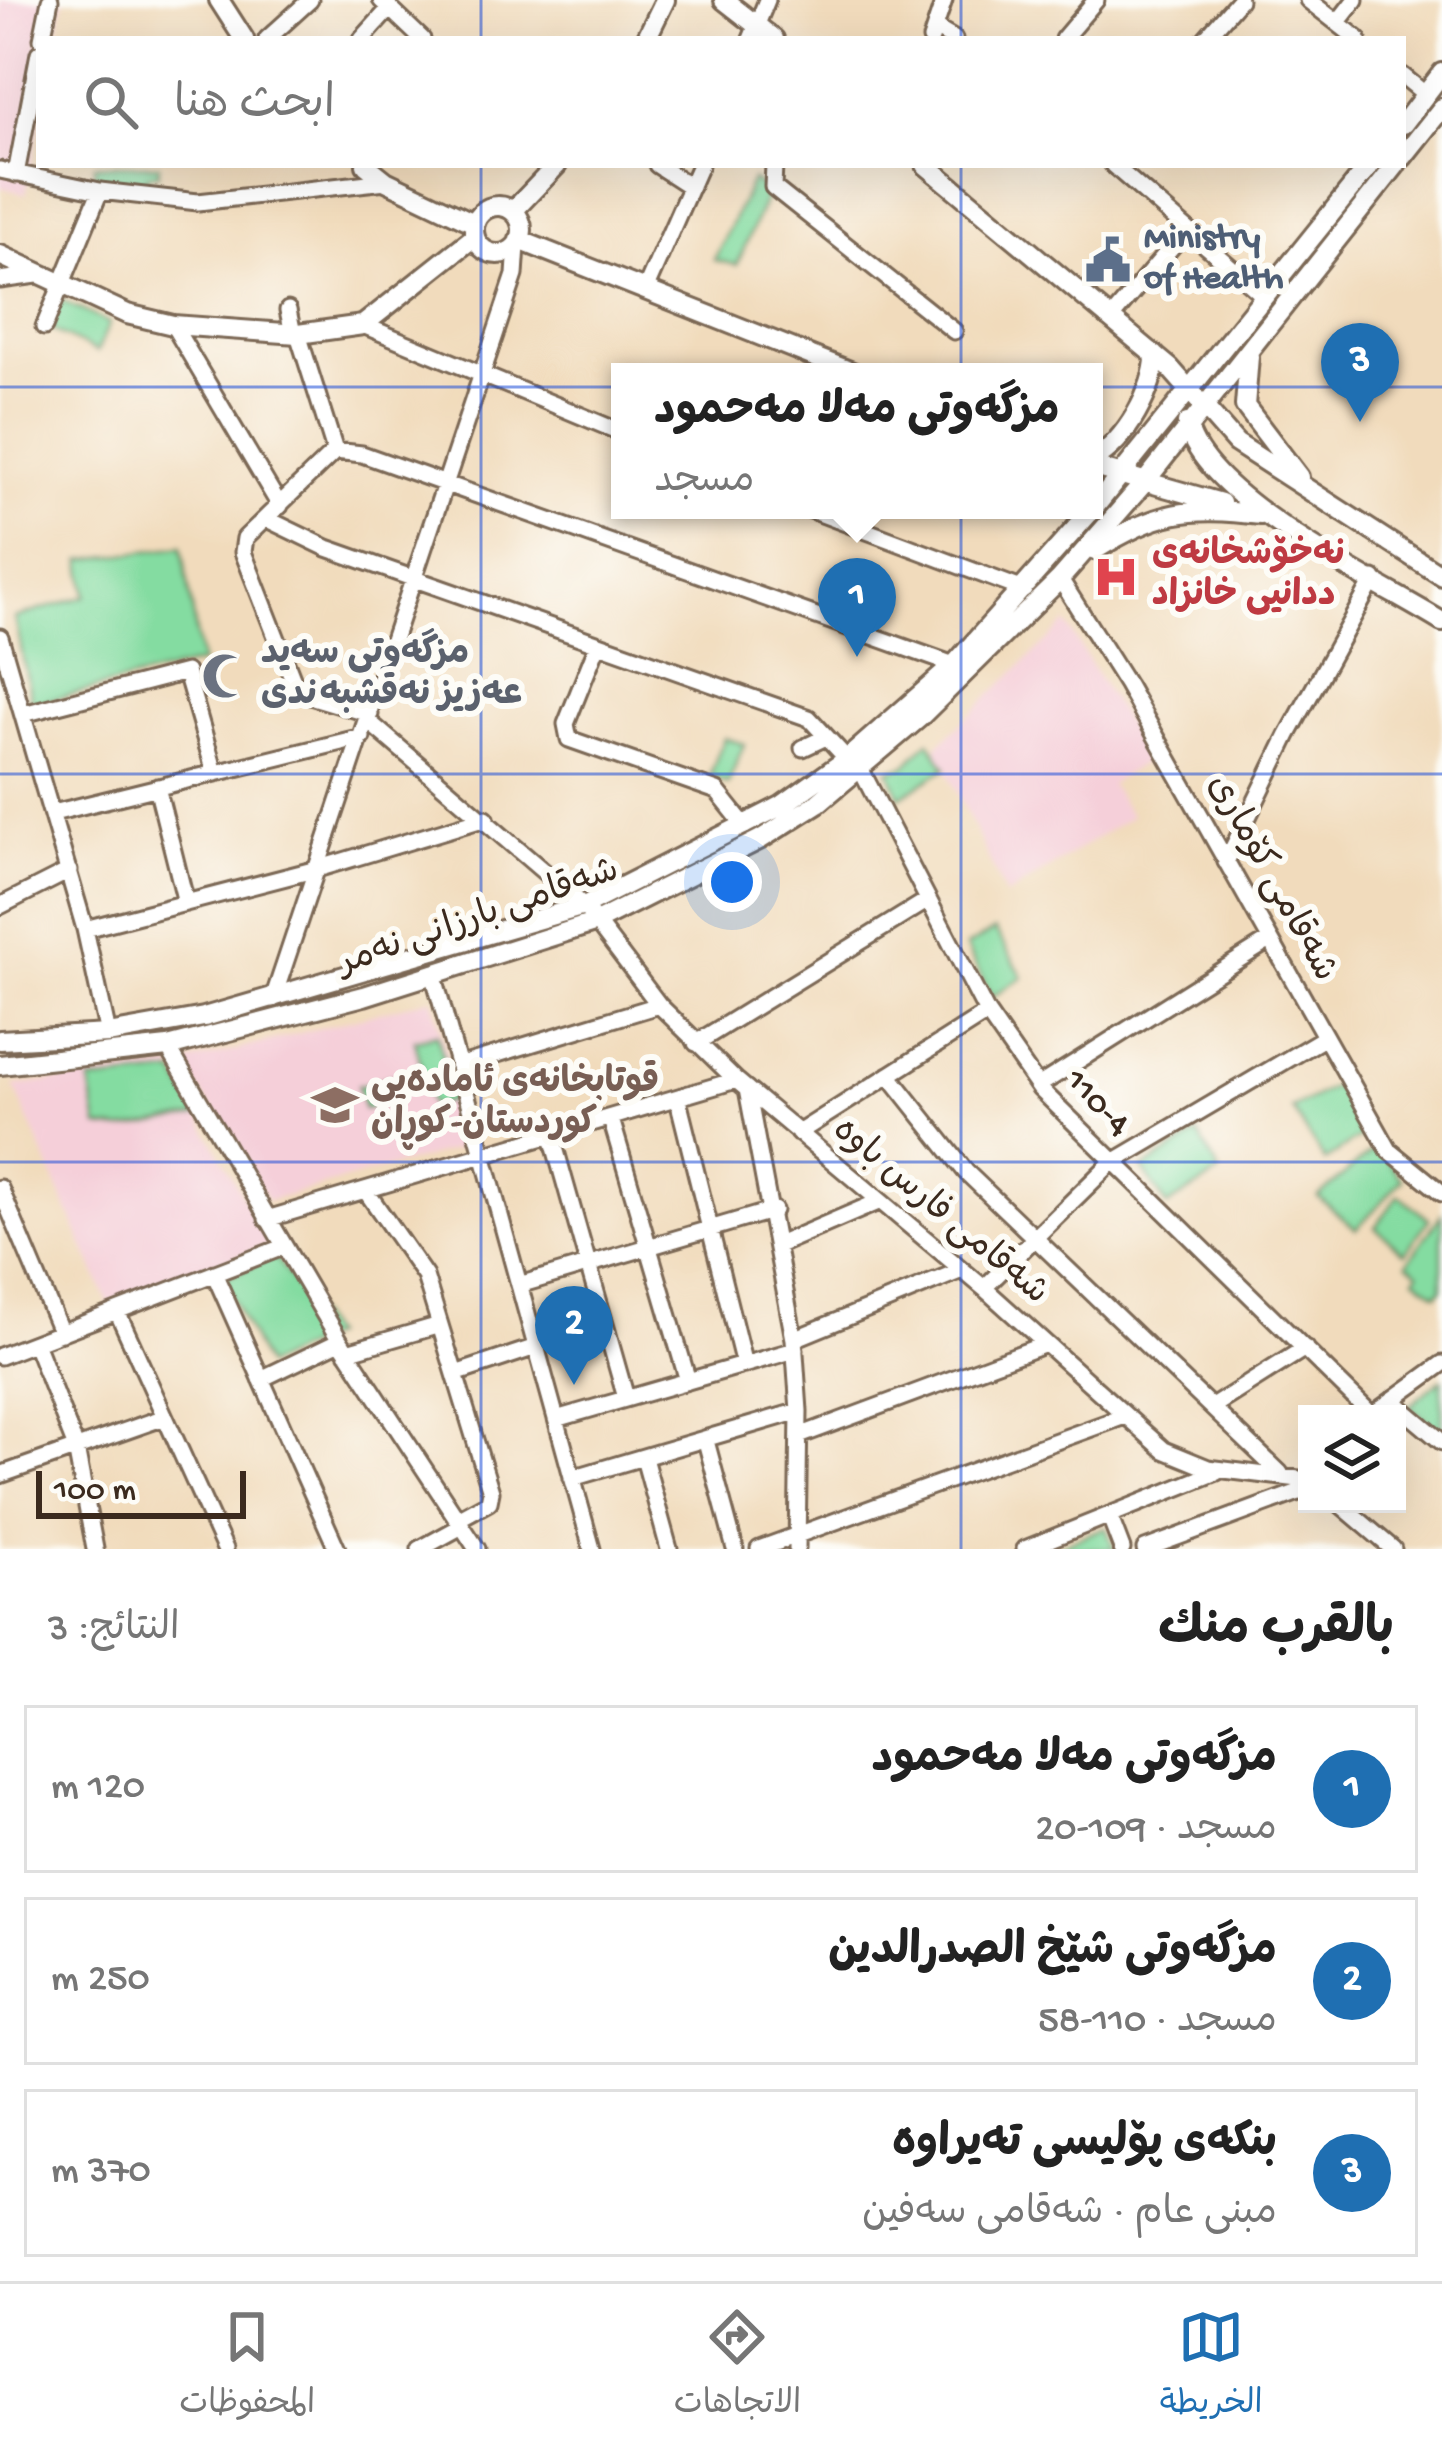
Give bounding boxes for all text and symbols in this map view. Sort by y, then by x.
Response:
search box [36,36,1406,168]
icon: search [78,69,144,135]
text: ابحث هنا [174,80,335,133]
place label: Ministry of Health [1143,218,1283,302]
public building icon: Ministry of Health [1083,235,1133,285]
pin: 3 [1321,323,1399,422]
popup [611,363,1103,519]
text: مزگەوتی مەلا مەحمود [654,387,1060,440]
text: مسجد [654,460,755,506]
place label: نەخۆشخانەی ددانیی خانزاد [1152,535,1345,619]
hospital icon: نەخۆشخانەی ددانیی خانزاد [1091,552,1141,602]
pin: 1 [818,558,896,657]
place label: مزگەوتی سەید عەزیز نەقشبەندی [261,628,522,718]
mosque icon: مزگەوتی سەید عەزیز نەقشبەندی [200,651,250,701]
street label: شەقامی کۆماری [1195,768,1345,990]
street label: شەقامی بارزانی نەمر [330,851,625,988]
your location [702,852,762,912]
place label: قوتابخانەی ئامادەیی کوردستان-کوڕان [371,1060,659,1150]
street label: 110-4 [1053,1060,1138,1147]
school or university icon: قوتابخانەی ئامادەیی کوردستان-کوڕان [310,1080,360,1130]
street label: شەقامی فارس باوە [822,1110,1056,1316]
pin: 2 [535,1286,613,1385]
map controls [1298,1405,1406,1513]
button: layers [1298,1405,1406,1513]
scale bar [36,1465,246,1518]
text: 100 m [54,1473,136,1511]
text: بالقرب منك [1158,1602,1394,1662]
text: النتائج: 3 [48,1608,180,1654]
text: مزگەوتی مەلا مەحمود [872,1735,1277,1788]
text: 120 m [51,1766,145,1812]
text: 1 [1344,1766,1360,1812]
text: مسجد · 109-20 [1035,1808,1277,1854]
text: مزگەوتی شێخ الصدرالدين [828,1927,1277,1980]
text: 250 m [51,1958,150,2004]
text: 2 [1342,1958,1362,2004]
text: مسجد · 110-58 [1038,2000,1277,2046]
text: بنکەی پۆلیسی تەیراوە [892,2119,1277,2172]
text: 370 m [51,2150,151,2196]
text: 3 [1342,2150,1362,2196]
text: مبنى عام · شەقامی سەفین [862,2192,1277,2238]
tab: المحفوظات [179,2304,315,2430]
tab: الاتجاهات [674,2304,801,2430]
tab: الخريطة [1160,2304,1263,2430]

